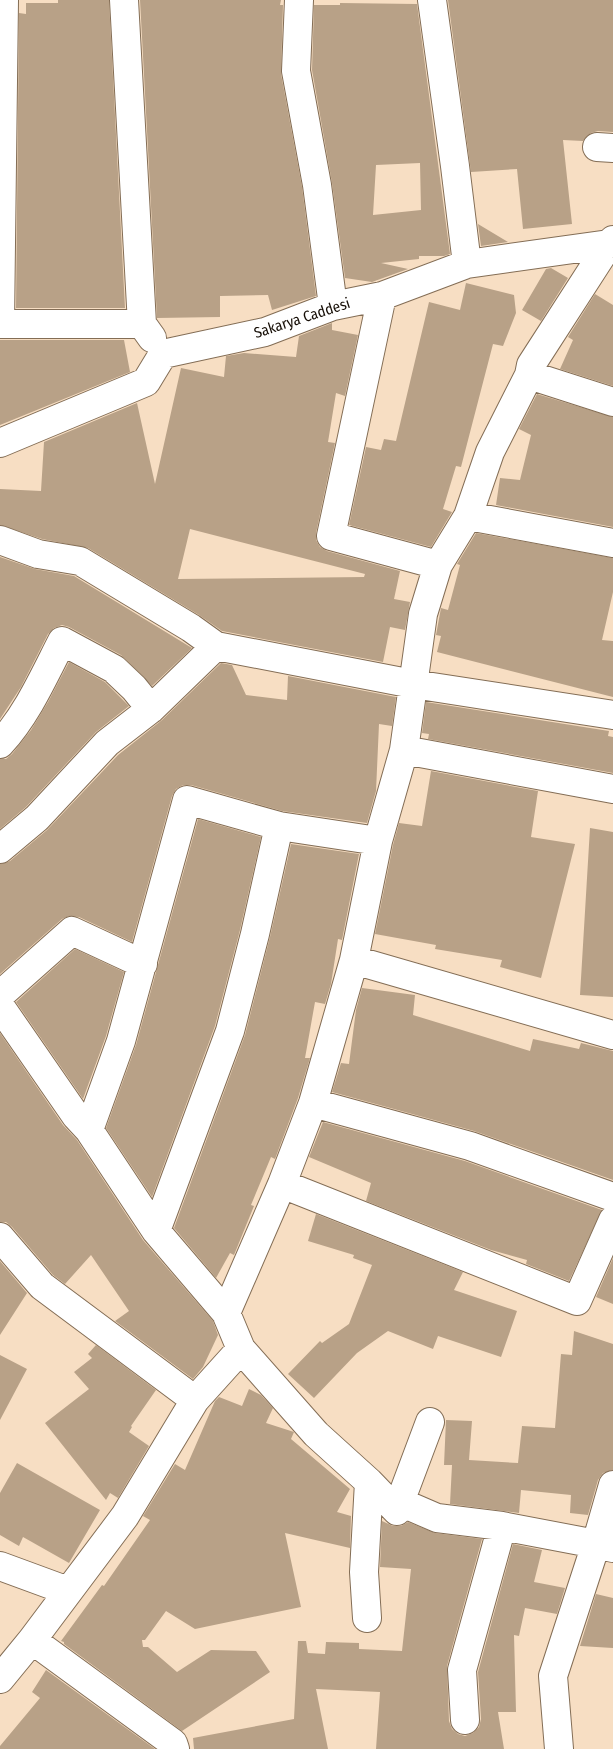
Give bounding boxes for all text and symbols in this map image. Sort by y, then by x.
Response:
street label: Sakarya Caddesi [252,294,352,342]

